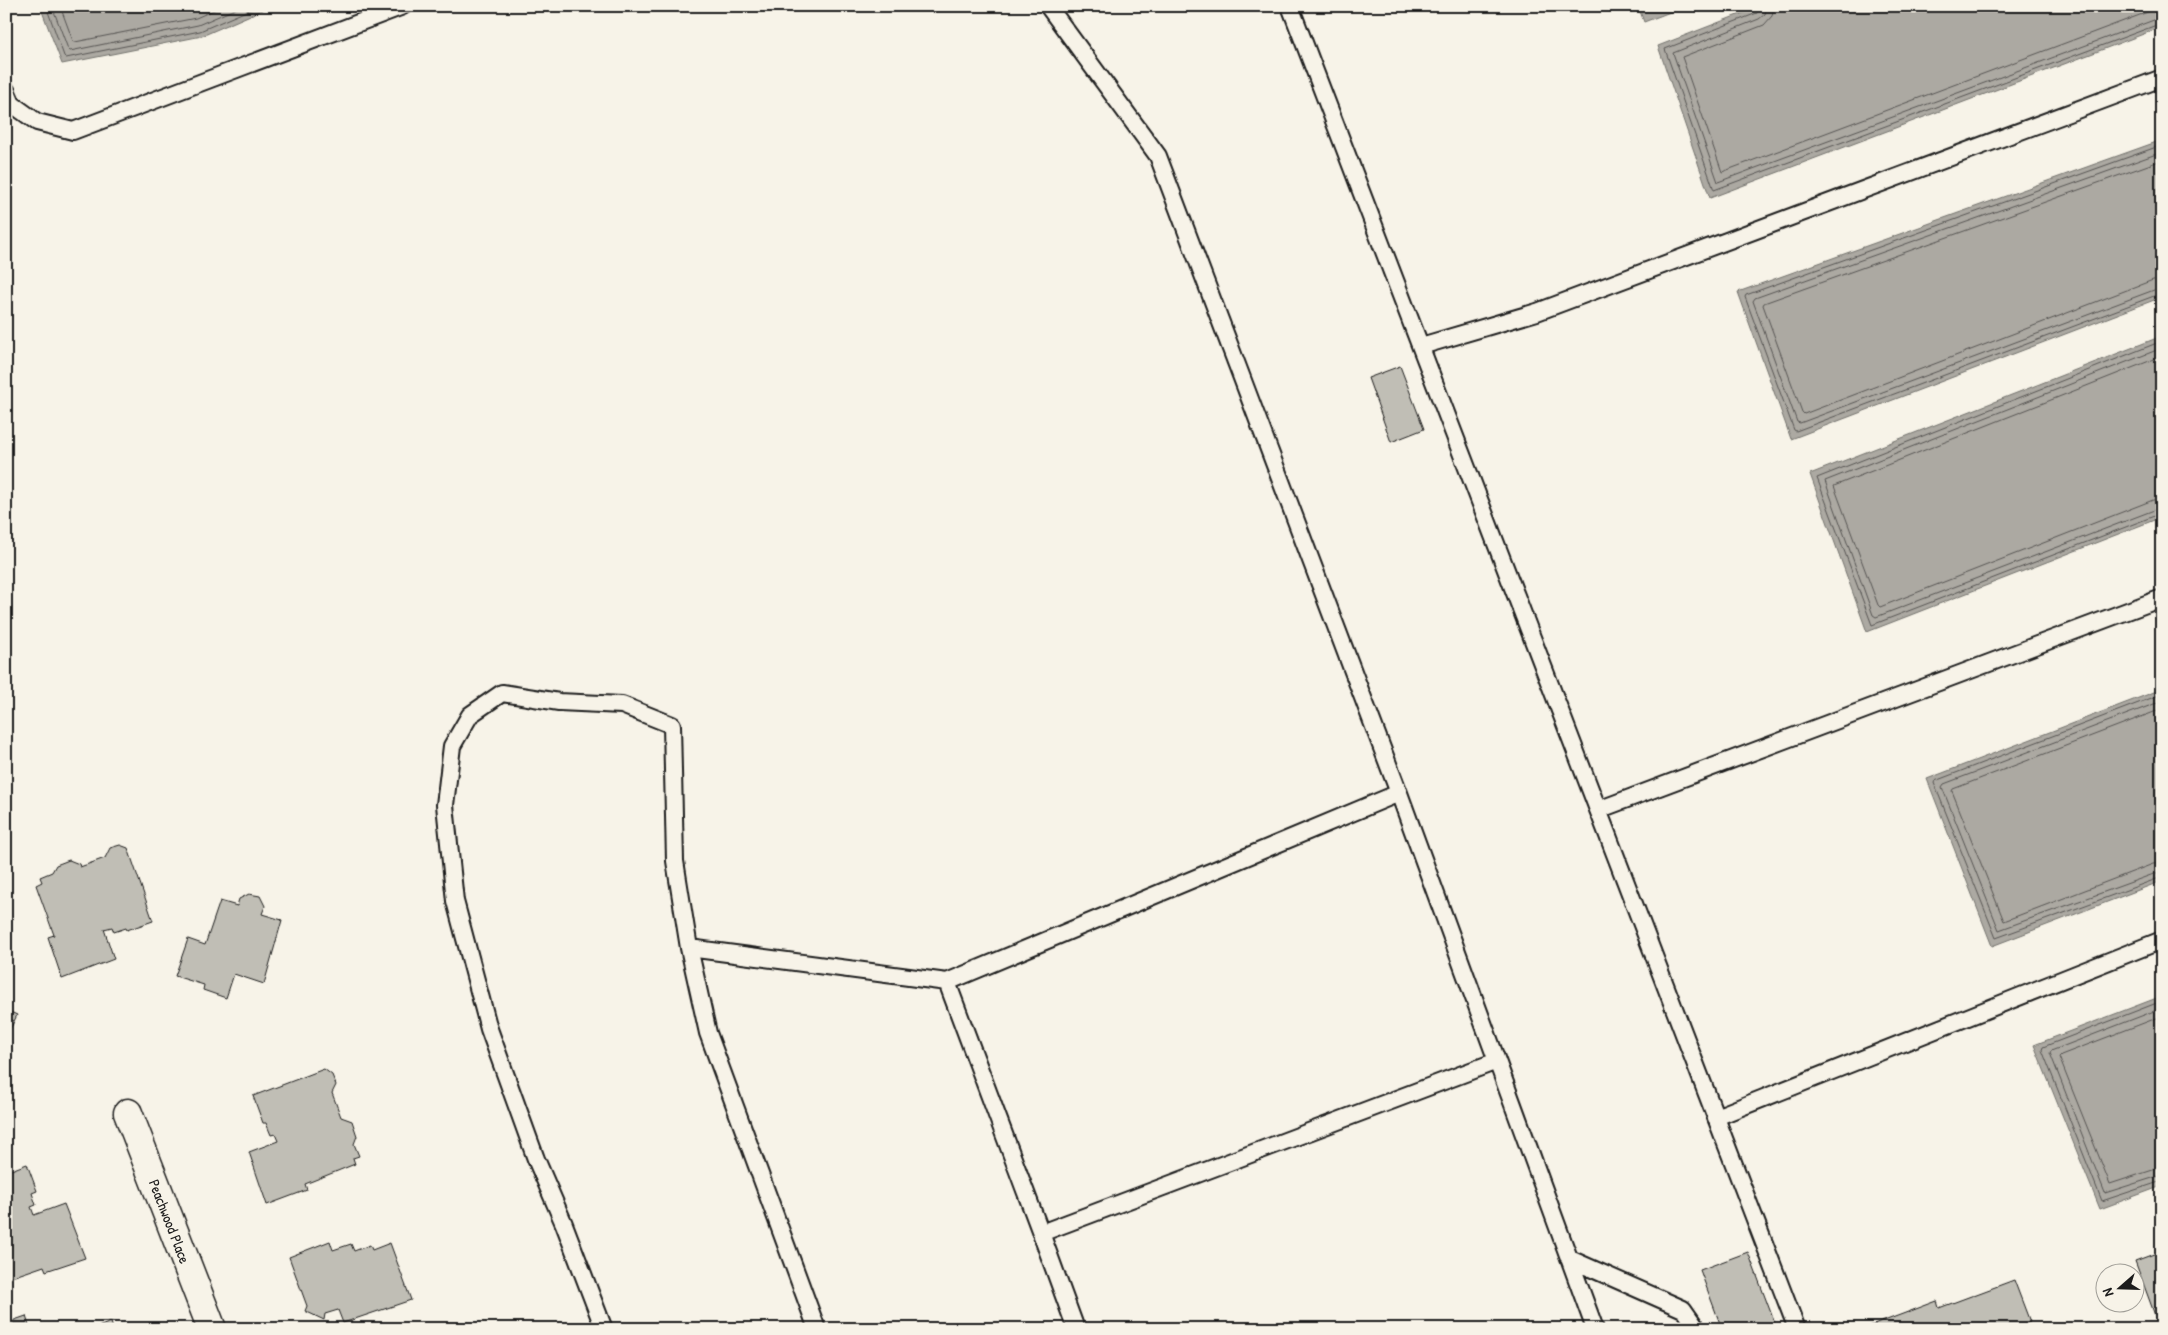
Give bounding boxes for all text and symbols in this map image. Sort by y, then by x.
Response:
street label: Peachwood Place [144,1176,196,1266]
north arrow [2096,1262,2146,1312]
text: N [2097,1285,2118,1299]

